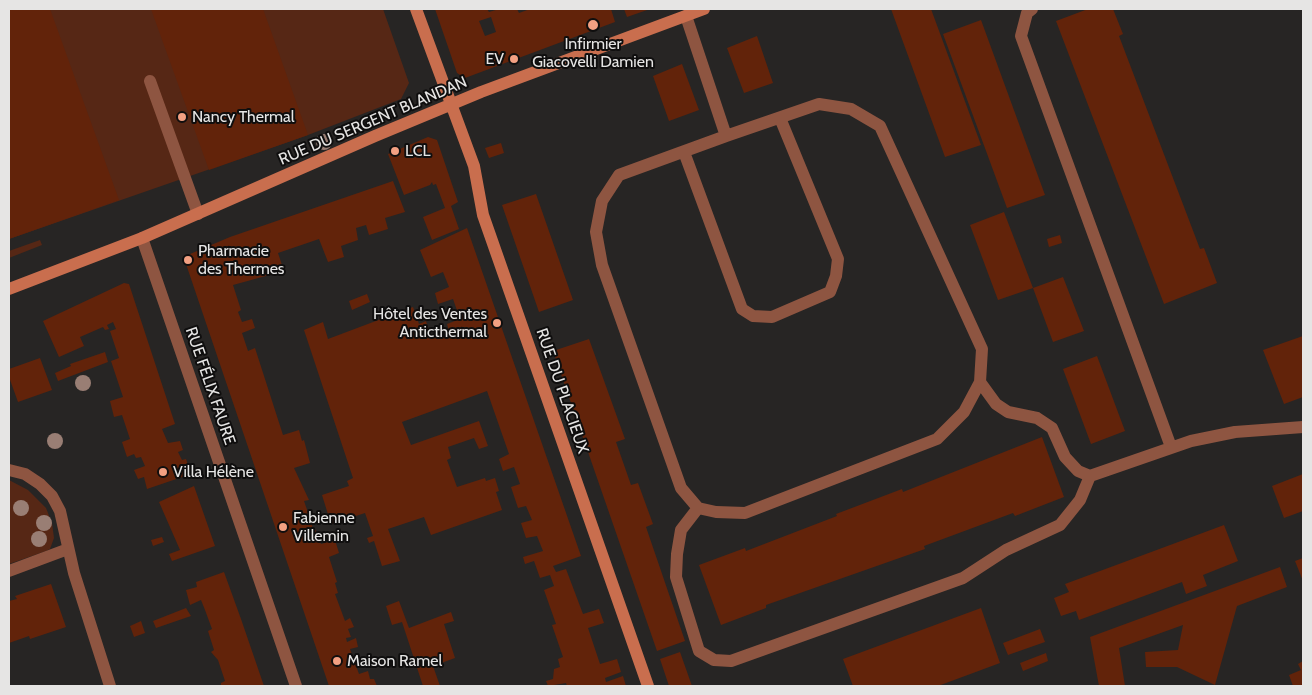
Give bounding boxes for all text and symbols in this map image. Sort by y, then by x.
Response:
marker: Infirmier Giacovelli Damien [586,18,600,32]
place label: Infirmier Giacovelli Damien [532,34,654,72]
place label: EV [485,49,504,69]
marker: EV [508,53,520,65]
street label: RUE DU SERGENT BLANDAN [276,73,470,169]
place label: Nancy Thermal [192,107,295,127]
marker: Nancy Thermal [176,111,188,123]
place label: LCL [405,141,431,161]
marker: LCL [389,145,401,157]
place label: Pharmacie des Thermes [198,241,284,279]
marker: Pharmacie des Thermes [182,254,194,266]
place label: Hôtel des Ventes Anticthermal [373,304,487,342]
marker: Hôtel des Ventes Anticthermal [491,317,503,329]
street label: RUE FÉLIX FAURE [181,325,239,447]
street label: RUE DU PLACIEUX [532,326,592,456]
place label: Villa Hélène [173,462,254,482]
marker: Villa Hélène [157,466,169,478]
place label: Fabienne Villemin [293,508,355,546]
marker: Fabienne Villemin [277,521,289,533]
place label: Maison Ramel [347,651,442,671]
marker: Maison Ramel [331,655,343,667]

